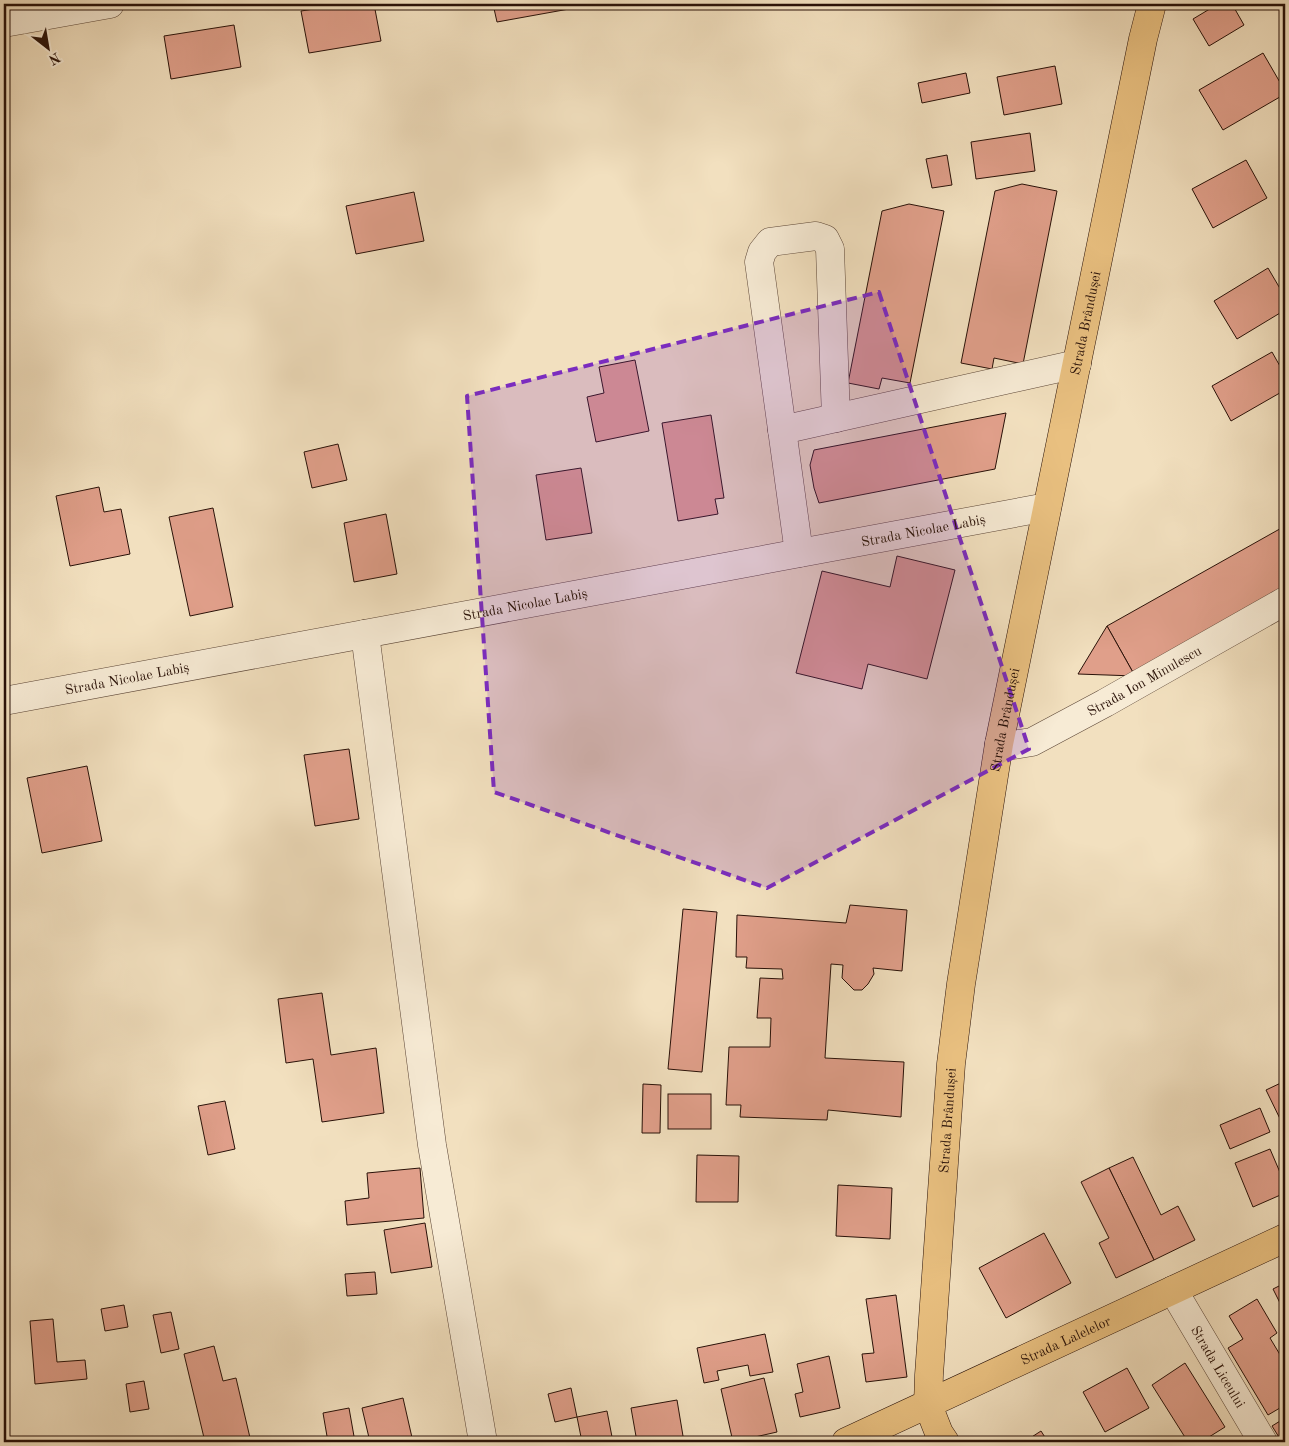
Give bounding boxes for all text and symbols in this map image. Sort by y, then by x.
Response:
north arrow [22,22,72,72]
text: N [46,50,62,67]
street label: Strada Brândușei [1069,270,1103,376]
street label: Strada Nicolae Labiș [860,513,987,549]
street label: Strada Nicolae Labiș [462,587,589,624]
street label: Strada Ion Minulescu [1085,644,1205,719]
street label: Strada Nicolae Labiș [64,661,191,698]
street label: Strada Brândușei [989,667,1022,773]
street label: Strada Brândușei [937,1067,959,1174]
street label: Strada Lalelelor [1019,1314,1113,1368]
street label: Strada Liceului [1188,1324,1247,1411]

